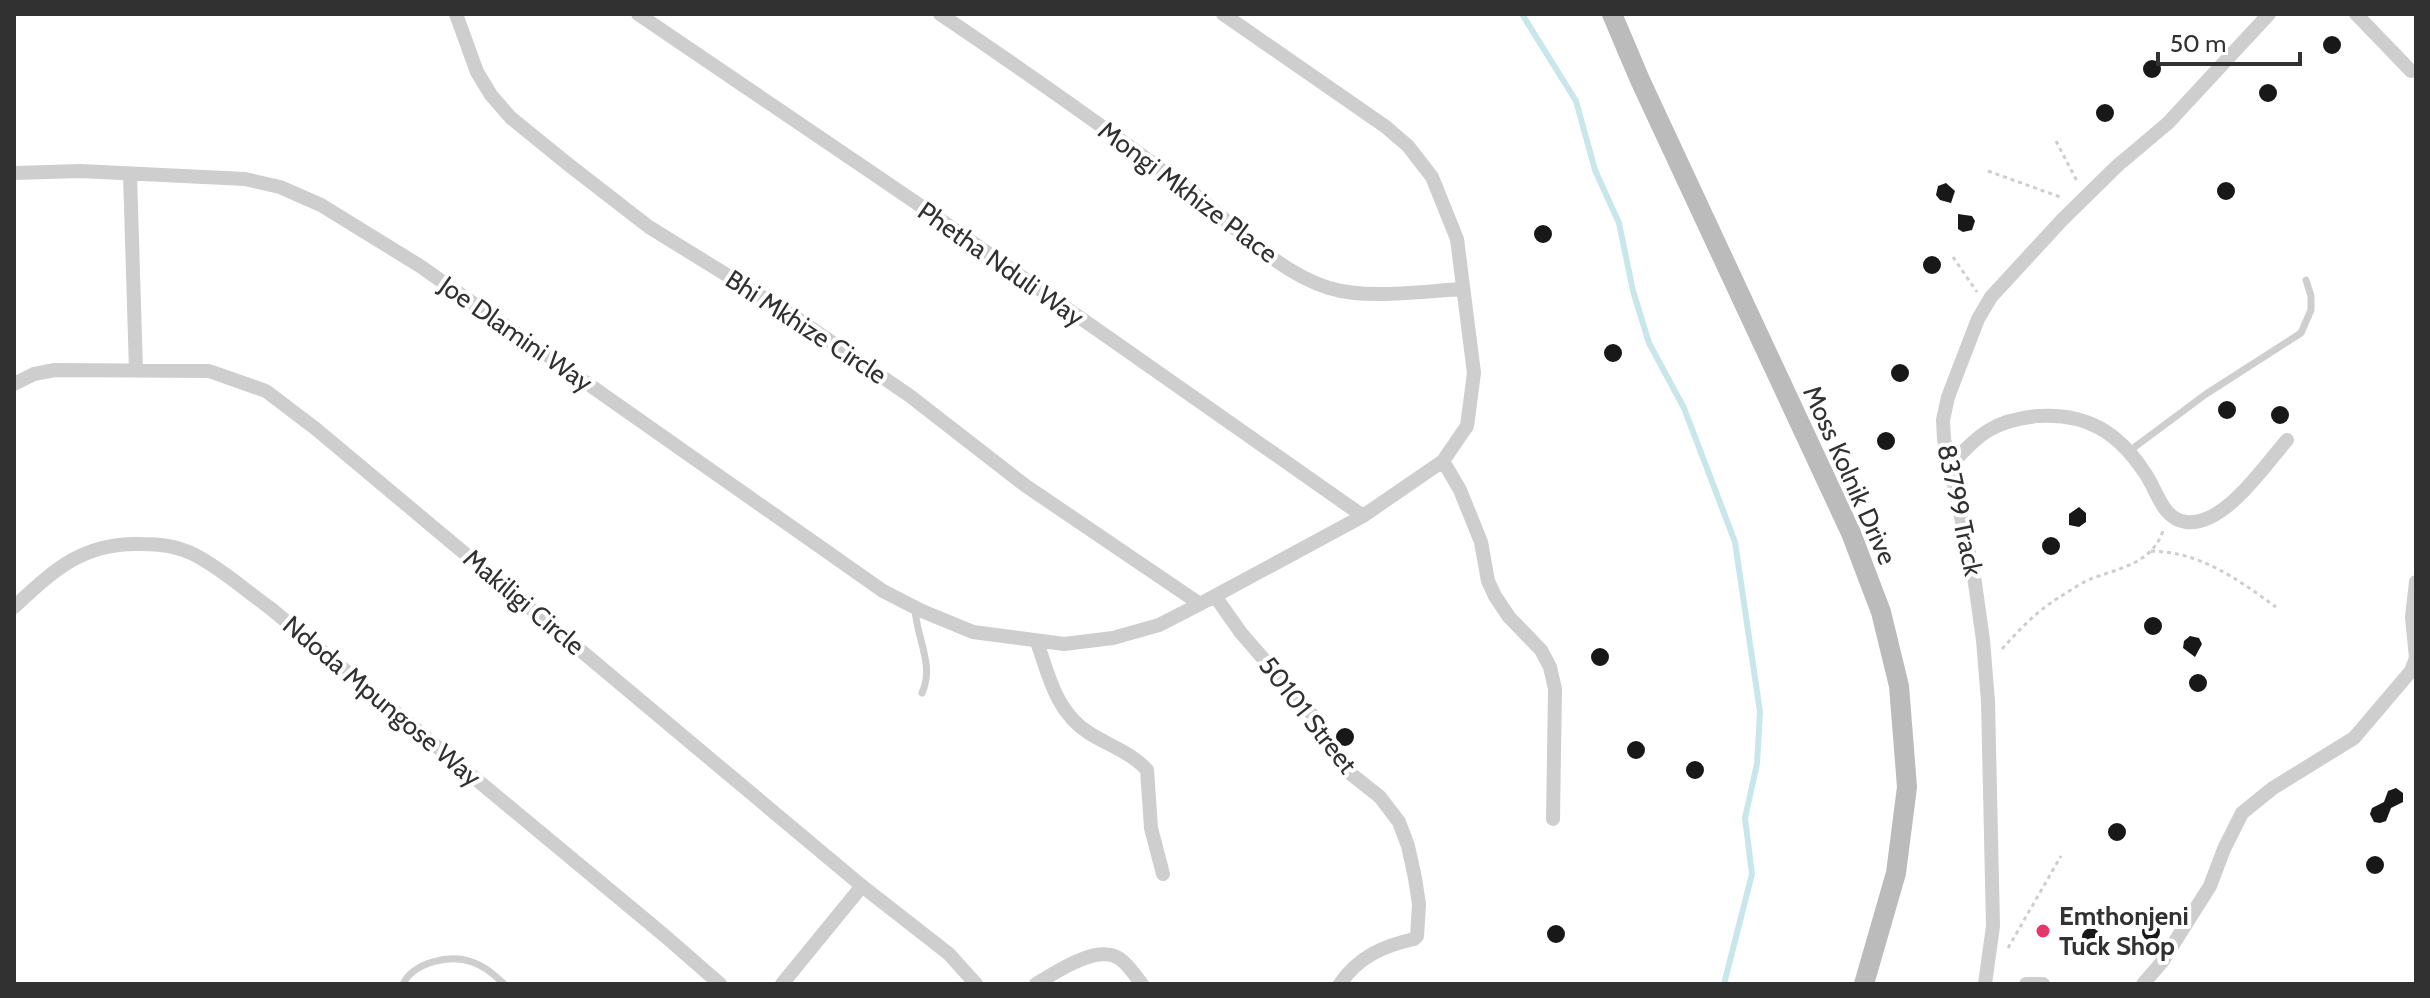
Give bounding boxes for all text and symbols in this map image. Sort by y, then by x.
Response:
scale bar [2158,16,2300,66]
text: 50 m [2170,29,2226,58]
street label: Mongi Mkhize Place [1092,114,1284,270]
street label: Phetha Nduli Way [912,195,1090,333]
street label: Bhi Mkhize Circle [720,263,892,391]
street label: Joe Dlamini Way [432,269,599,399]
street label: Moss Kolnik Drive [1796,381,1904,569]
street label: 83799 Track [1930,441,1990,579]
street label: Makiligi Circle [457,542,591,662]
street label: Ndoda Mpungose Way [276,609,488,793]
street label: 50101 Street [1252,650,1364,780]
place label: Emthonjeni Tuck Shop [2059,900,2189,962]
marker: Emthonjeni Tuck Shop [2034,922,2052,940]

